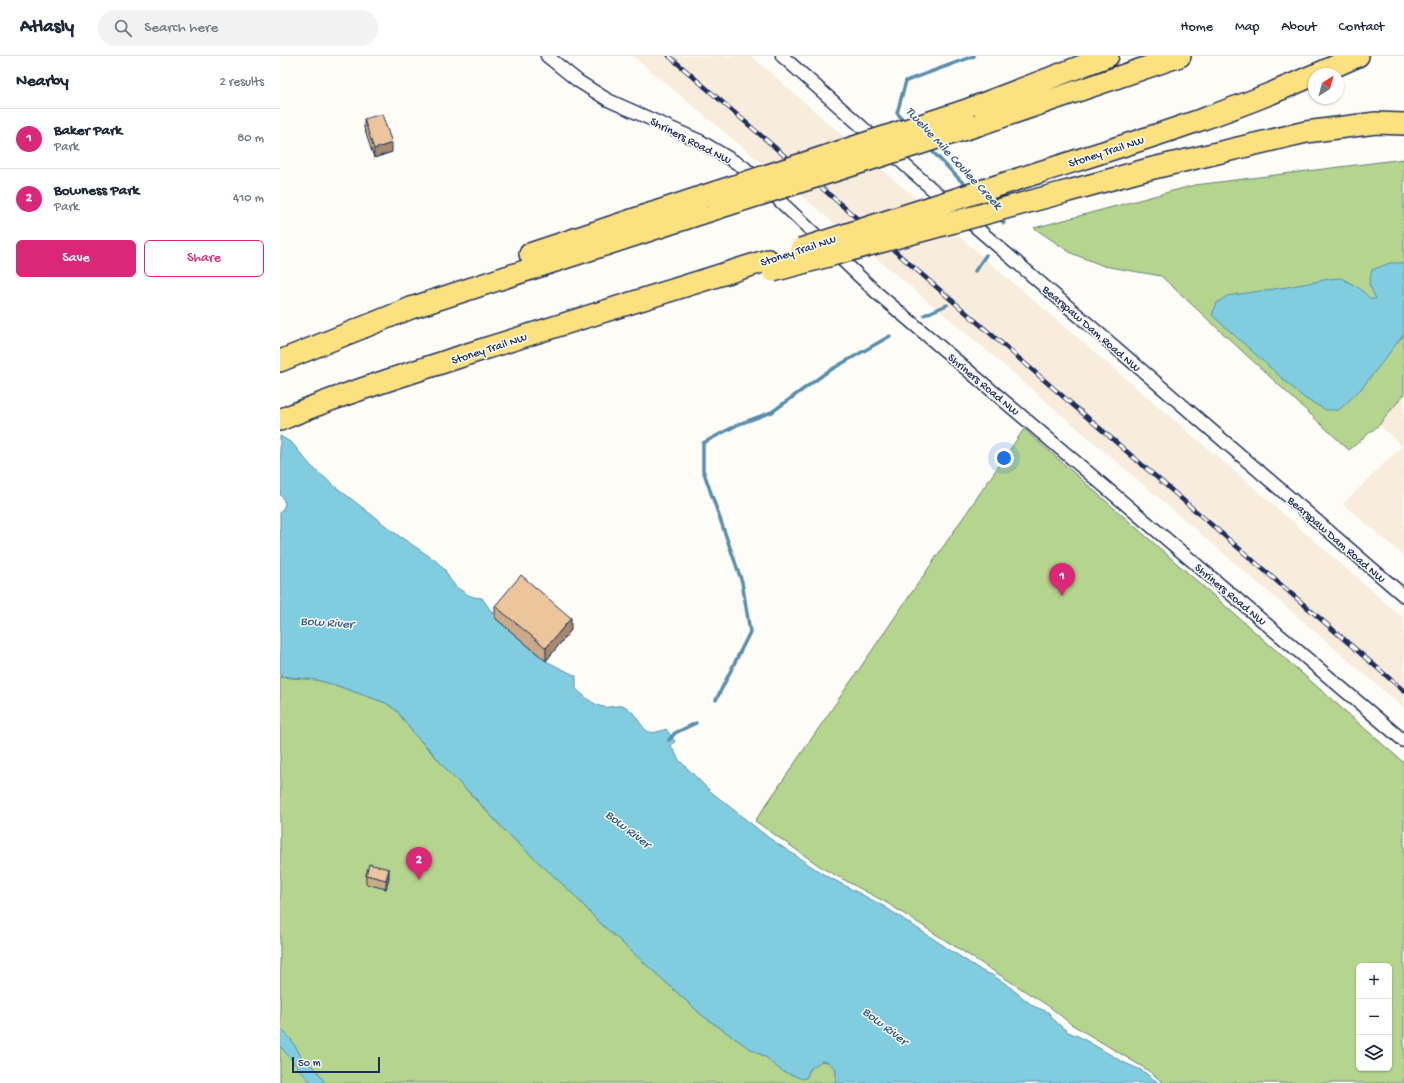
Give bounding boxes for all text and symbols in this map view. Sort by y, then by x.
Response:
search box [98,10,378,46]
text: Atlasly [20,16,74,39]
icon: search [112,17,134,39]
text: Search here [144,19,218,37]
text: Home [1181,19,1213,36]
text: Map [1235,19,1259,36]
text: About [1281,19,1317,36]
text: Contact [1339,19,1384,36]
north arrow [1308,68,1344,104]
text: Nearby [16,72,69,92]
text: 2 results [219,75,264,90]
water label: Twelve Mile Coulee Creek [902,104,1005,214]
street label: Shriners Road NW [647,115,733,168]
text: Baker Park [54,122,122,140]
text: 1 [26,131,32,146]
text: 80 m [237,131,264,146]
street label: Stoney Trail NW [1067,134,1146,172]
text: Park [54,140,79,155]
text: Bowness Park [54,182,139,200]
text: 2 [26,191,32,206]
text: 410 m [233,191,264,206]
text: Park [54,200,79,215]
street label: Stoney Trail NW [759,233,838,271]
button: Save [16,240,136,277]
button: Share [144,240,264,277]
street label: Bearspaw Dam Road NW [1038,282,1143,376]
street label: Stoney Trail NW [450,331,529,369]
street label: Shriners Road NW [944,351,1021,420]
your location [994,448,1014,468]
street label: Bearspaw Dam Road NW [1283,493,1388,587]
street label: Shriners Road NW [1191,561,1268,630]
pin: 1 [1049,563,1075,596]
water label: Bow River [300,614,356,633]
water label: Bow River [602,808,655,854]
pin: 2 [406,847,432,880]
map controls [1356,963,1392,1071]
button: + [1356,963,1392,999]
button: − [1356,999,1392,1035]
water label: Bow River [859,1005,912,1051]
button: layers [1356,1035,1392,1071]
scale bar [292,1055,380,1074]
text: 50 m [298,1058,320,1070]

